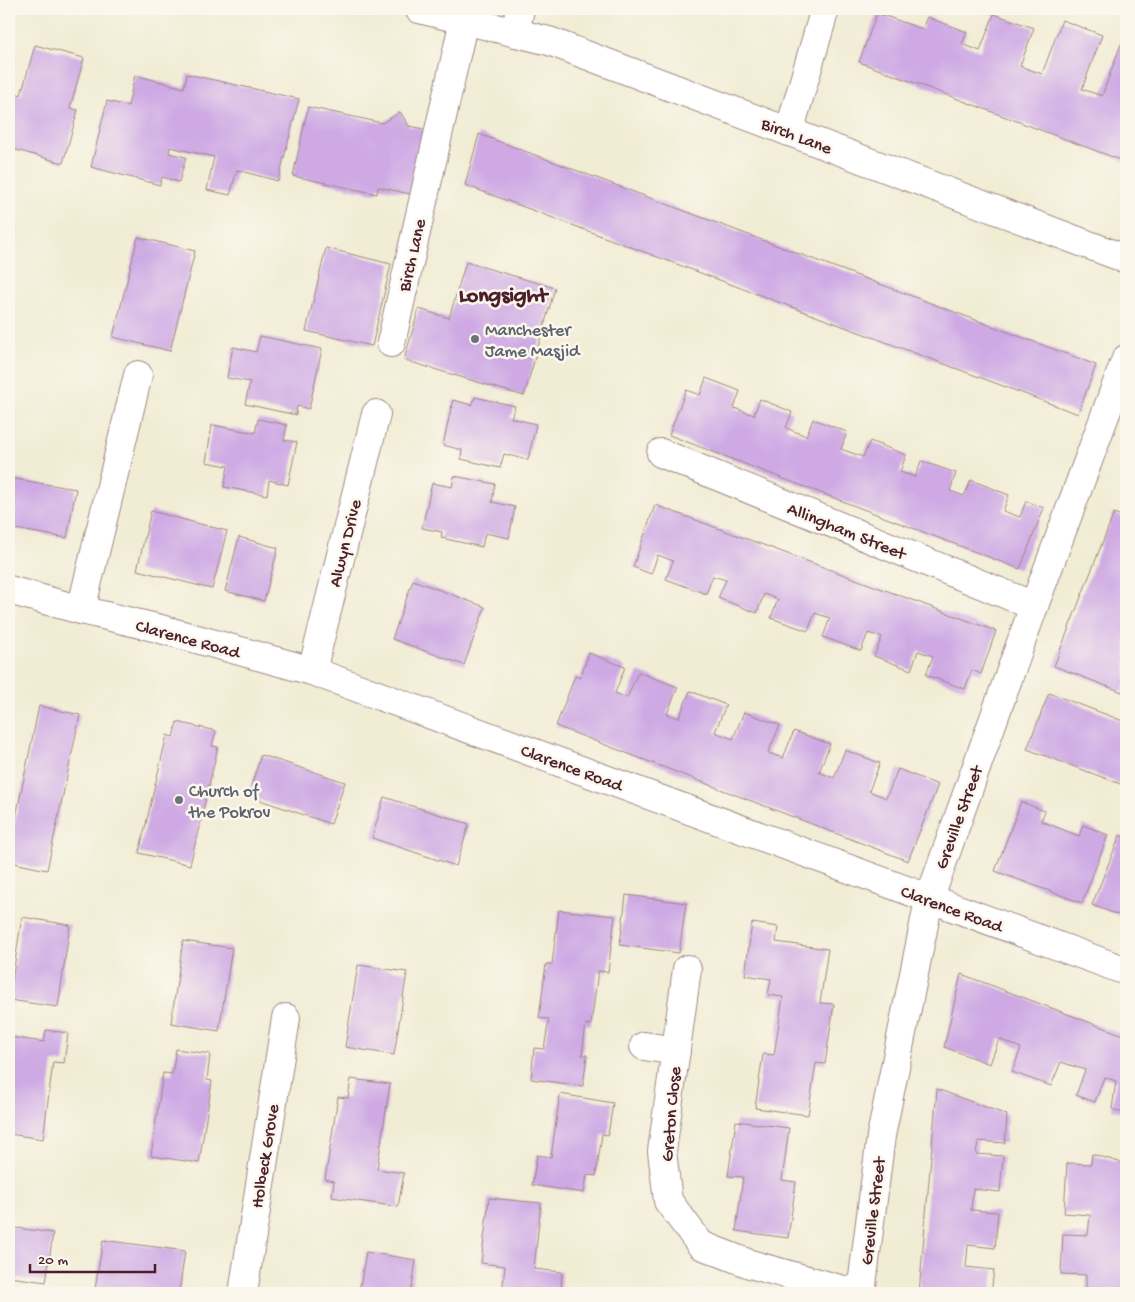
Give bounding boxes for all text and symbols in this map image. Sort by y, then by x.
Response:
street label: Birch Lane [757,114,835,161]
street label: Birch Lane [395,216,432,295]
district label: Longsight [459,284,549,310]
place label: Manchester Jame Masjid [485,321,581,363]
marker: Manchester Jame Masjid [469,333,481,345]
street label: Alwyn Drive [325,497,368,590]
street label: Allingham Street [784,499,910,566]
street label: Clarence Road [133,616,243,665]
street label: Clarence Road [517,741,626,798]
street label: Greville Street [932,762,989,872]
place label: Church of the Pokrov [188,782,271,824]
marker: Church of the Pokrov [173,794,185,806]
street label: Clarence Road [897,882,1006,939]
street label: Greton Close [658,1065,687,1163]
street label: Holbeck Grove [248,1102,285,1210]
street label: Greville Street [857,1155,892,1266]
scale bar [30,1242,155,1274]
text: 20 m [38,1252,68,1270]

